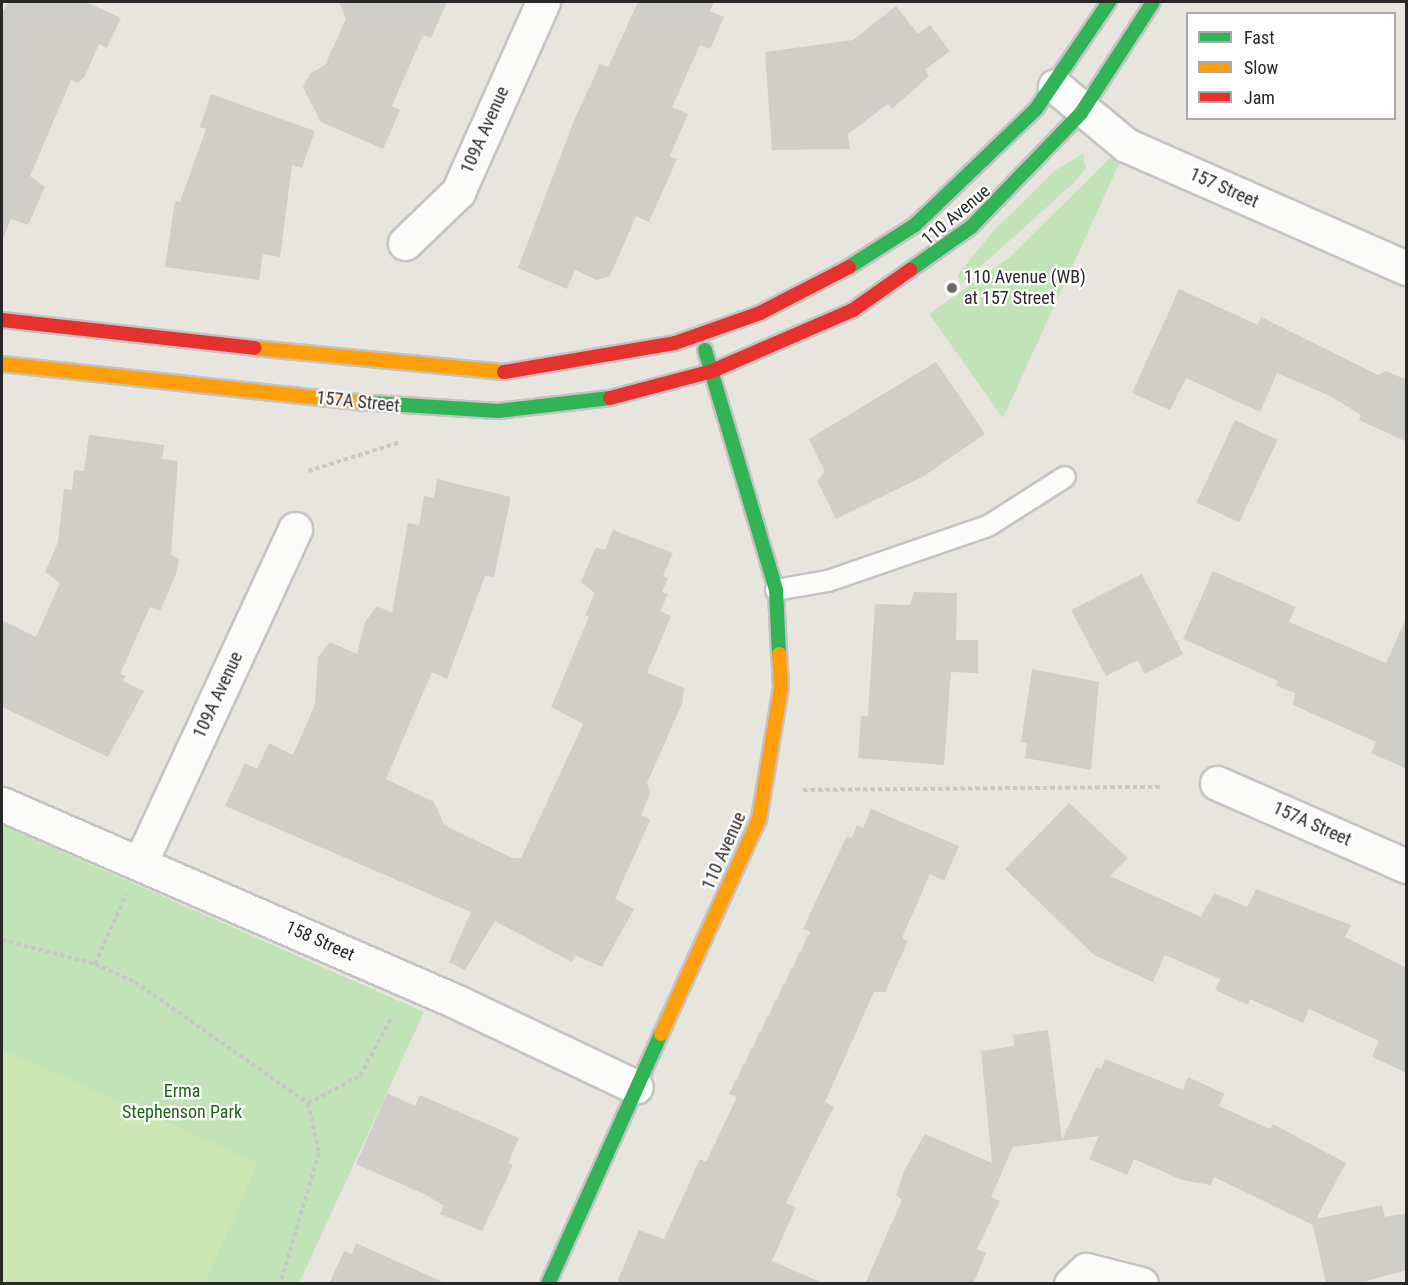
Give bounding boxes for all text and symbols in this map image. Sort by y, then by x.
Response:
legend [1186,12,1396,120]
text: Fast [1244,27,1275,48]
text: Slow [1244,57,1278,78]
street label: 109A Avenue [456,83,514,177]
text: Jam [1244,87,1275,108]
street label: 157 Street [1186,163,1262,213]
street label: 110 Avenue [917,180,995,250]
place label: 110 Avenue (WB) at 157 Street [964,267,1086,310]
marker: 110 Avenue (WB) at 157 Street [945,281,959,295]
street label: 157A Street [315,387,401,417]
street label: 109A Avenue [189,648,247,742]
street label: 157A Street [1270,797,1354,851]
street label: 110 Avenue [697,809,751,893]
street label: 158 Street [282,916,358,966]
park label: Erma Stephenson Park [122,1081,242,1124]

